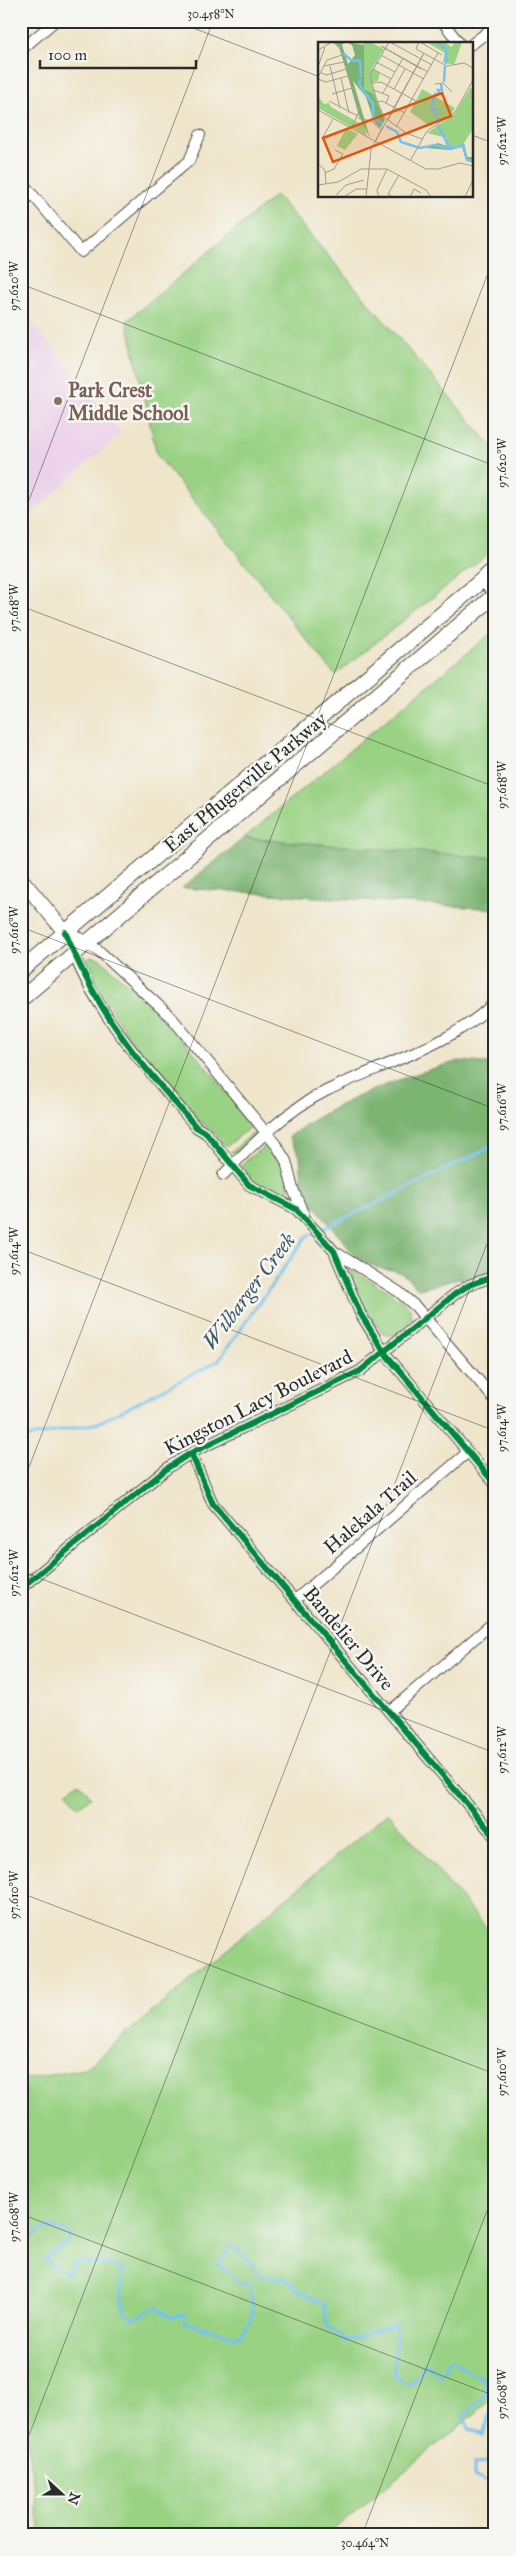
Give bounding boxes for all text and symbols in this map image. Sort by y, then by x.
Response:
text: 30.458°N [187,7,235,21]
scale bar [40,38,196,70]
inset map [318,42,474,198]
text: 100 m [48,46,88,64]
text: 97.622°W [495,116,509,165]
text: 97.620°W [7,260,21,311]
place label: Park Crest Middle School [68,378,189,425]
marker: Park Crest Middle School [52,395,64,407]
text: 97.620°W [495,437,509,488]
text: 97.618°W [7,583,21,632]
street label: East Pflugerville Parkway [159,706,333,858]
text: 97.618°W [495,760,509,809]
text: 97.616°W [7,905,21,954]
text: 97.616°W [495,1082,509,1131]
text: 97.614°W [7,1226,21,1275]
water label: Wilbarger Creek [197,1227,302,1354]
street label: Kingston Lacy Boulevard [160,1344,357,1461]
text: 97.614°W [495,1403,509,1452]
street label: Halekala Trail [319,1465,422,1559]
text: 97.612°W [7,1549,21,1597]
street label: Bandelier Drive [299,1581,399,1695]
text: 97.612°W [495,1726,509,1774]
text: 97.610°W [7,1870,21,1919]
text: 97.610°W [495,2047,509,2096]
text: 97.608°W [7,2191,21,2242]
text: 97.608°W [495,2368,509,2419]
north arrow [38,2468,88,2518]
text: N [64,2490,84,2507]
text: 30.464°N [341,2536,389,2550]

